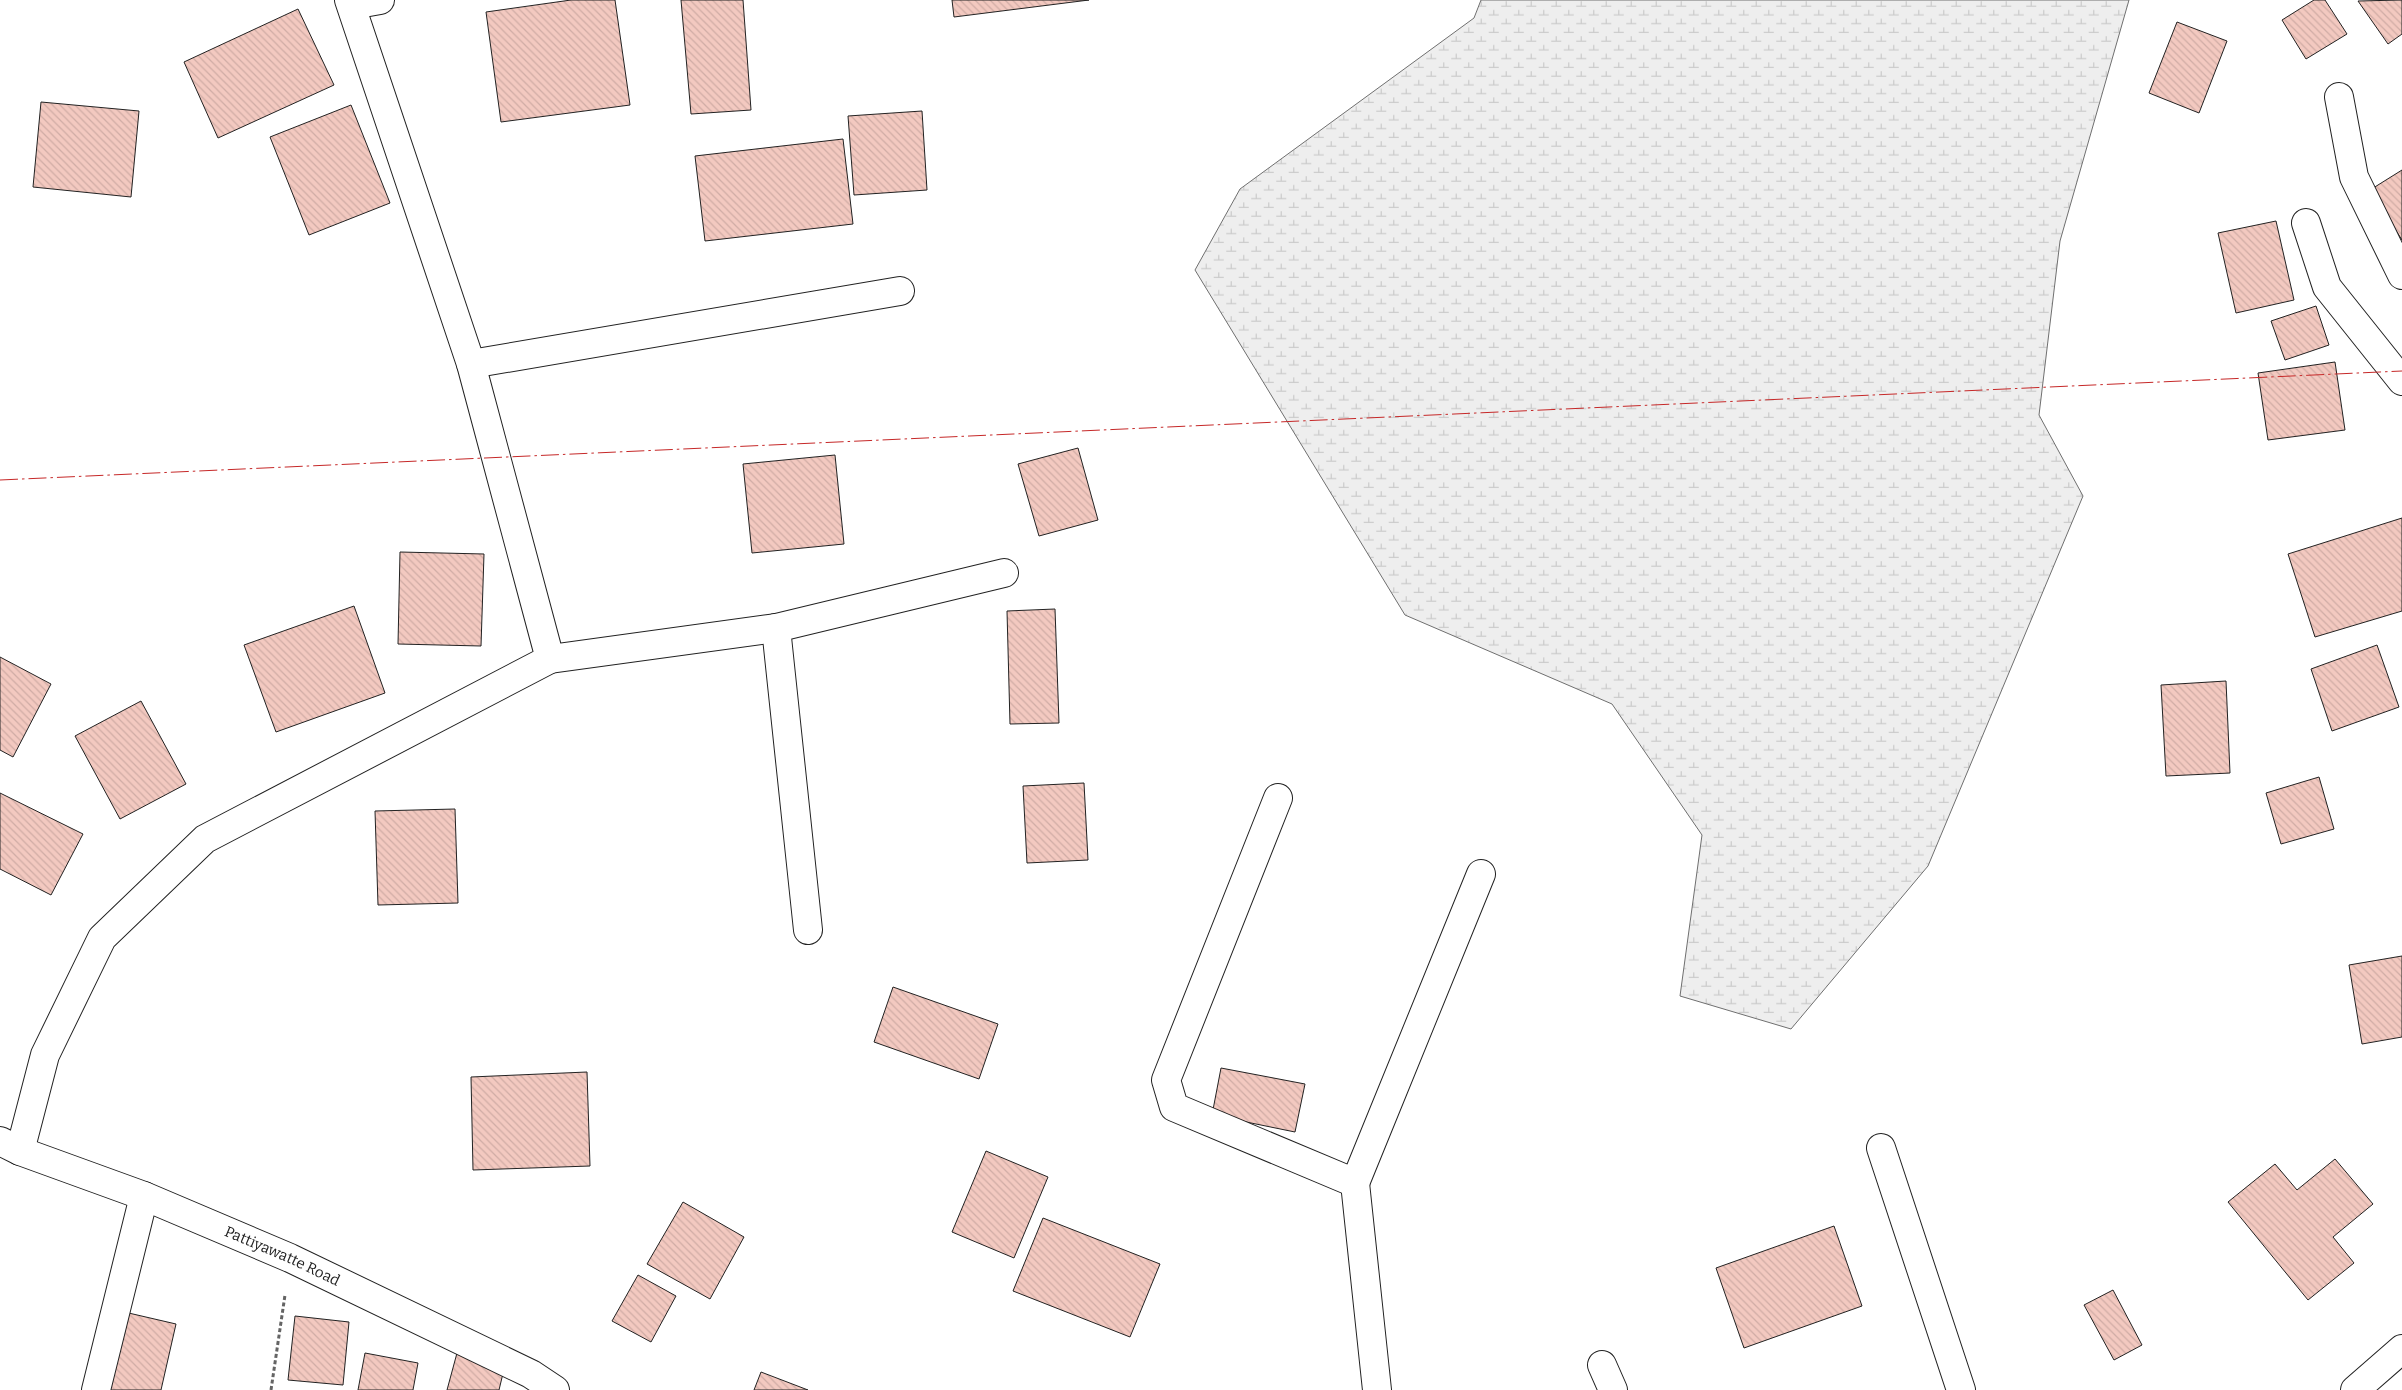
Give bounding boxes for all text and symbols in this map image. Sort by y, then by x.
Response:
street label: Pattiyawatte Road [222,1222,343,1290]

